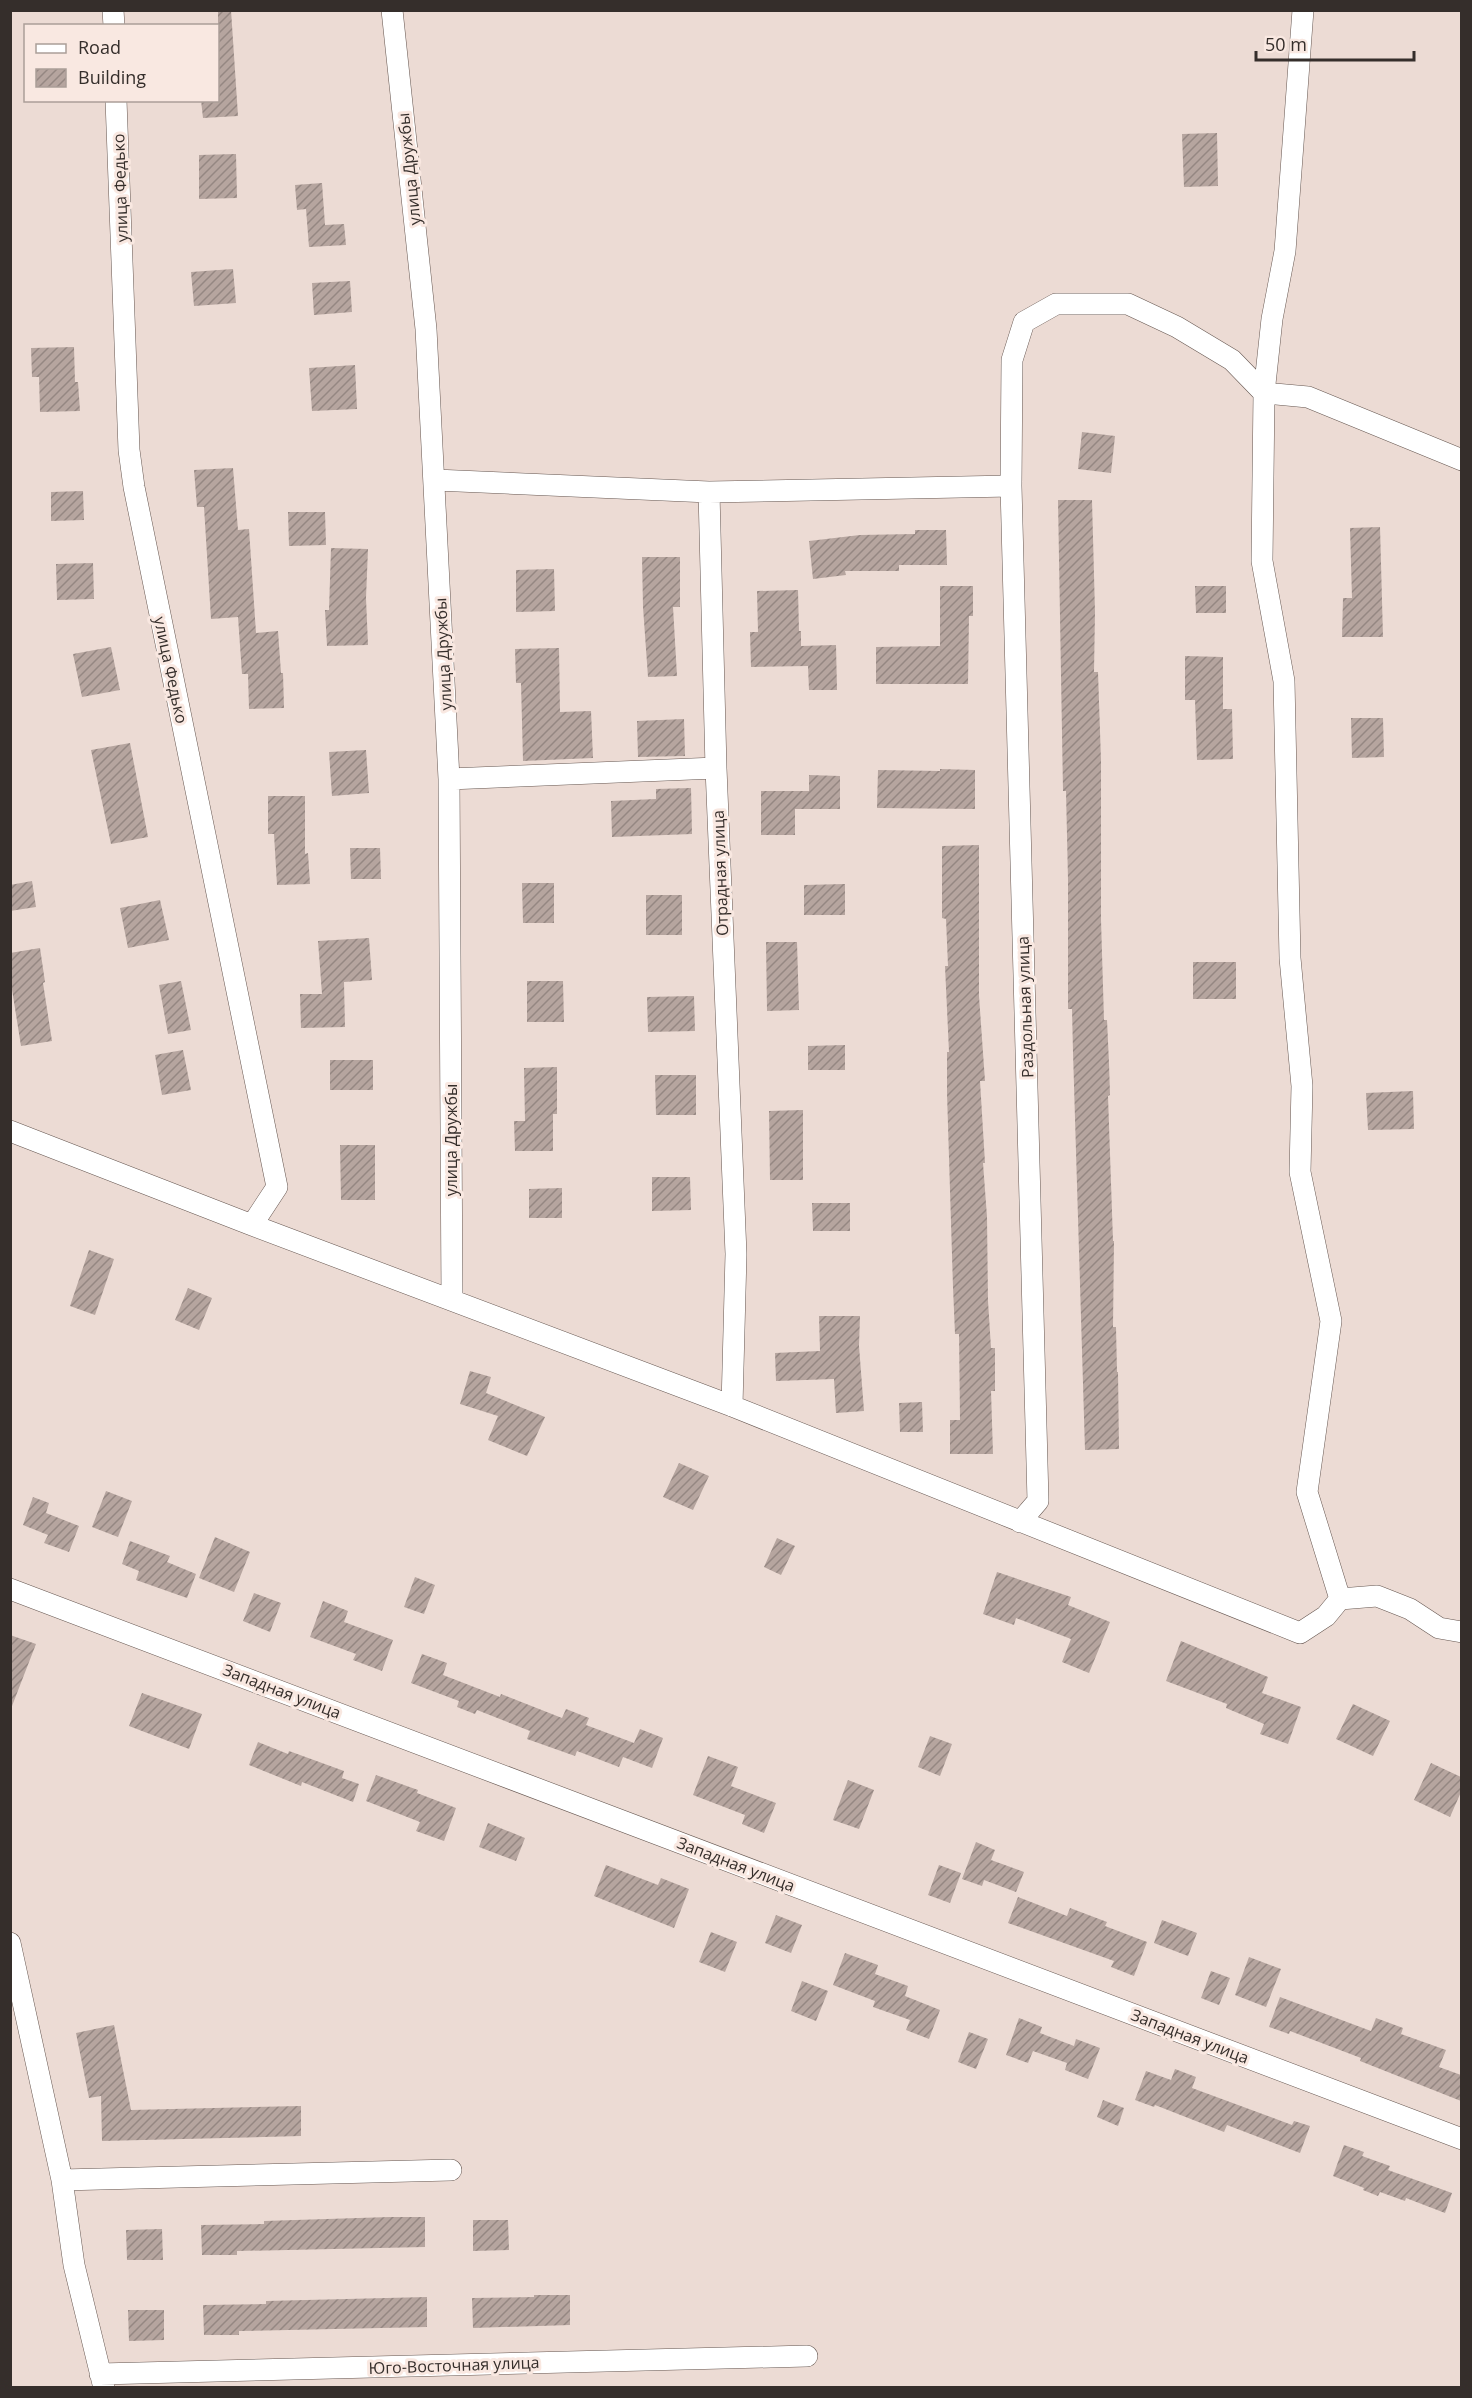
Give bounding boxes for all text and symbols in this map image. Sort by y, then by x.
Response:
legend [24,24,219,102]
scale bar [1256,24,1414,62]
text: 50 m [1265,32,1307,56]
text: Road [78,35,121,59]
text: Building [78,65,146,89]
street label: улица Дружбы [392,112,426,226]
street label: улица Федько [107,133,133,243]
street label: улица Дружбы [429,597,457,711]
street label: улица Федько [149,615,193,725]
street label: Отрадная улица [707,810,733,936]
street label: Раздольная улица [1012,936,1038,1078]
street label: улица Дружбы [440,1084,462,1196]
street label: Западная улица [220,1658,344,1724]
street label: Западная улица [674,1831,798,1897]
street label: Западная улица [1128,2003,1252,2069]
street label: Юго-Восточная улица [368,2351,540,2379]

